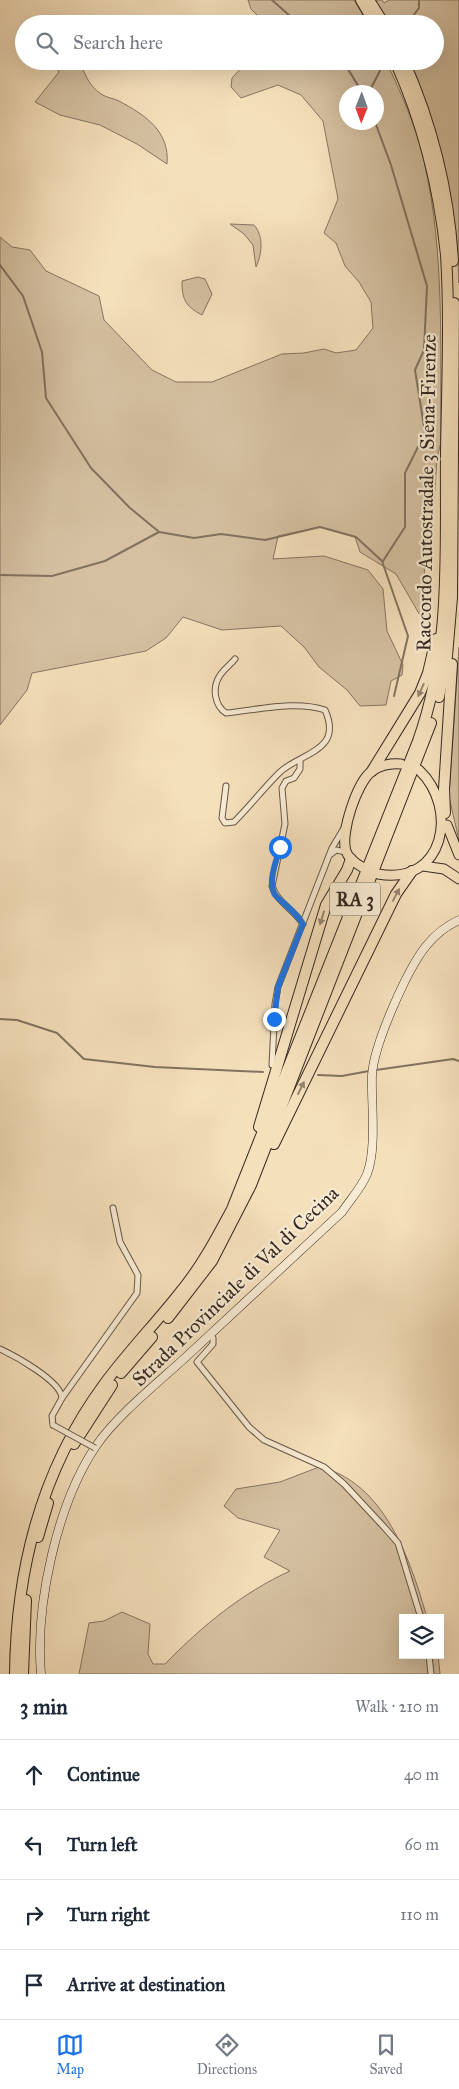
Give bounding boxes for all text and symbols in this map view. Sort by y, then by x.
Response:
search box [15,15,444,70]
icon: search [33,29,61,57]
text: Search here [73,31,163,54]
north arrow [339,85,384,130]
street label: Raccordo Autostradale 3 Siena-Firenze [411,334,441,652]
one-way arrow [417,683,425,697]
route start [269,836,292,859]
road number: RA 3 [330,882,380,916]
one-way arrow [392,887,400,902]
one-way arrow [318,911,326,926]
route end [263,1008,286,1031]
one-way arrow [297,1081,305,1095]
street label: Strada Provinciale di Val di Cecina [127,1180,344,1391]
map controls [399,1614,444,1659]
button: layers [399,1614,444,1659]
text: 3 min [20,1694,68,1720]
text: Walk · 210 m [355,1697,439,1716]
icon: ahead [20,1761,48,1789]
text: Continue [67,1763,140,1786]
text: 40 m [404,1765,439,1784]
icon: left [20,1831,48,1859]
text: Turn left [67,1833,137,1856]
text: 60 m [405,1835,439,1854]
icon: right [20,1901,48,1929]
text: Turn right [67,1903,150,1926]
text: 110 m [400,1905,439,1924]
icon: arrive [20,1971,48,1999]
text: Arrive at destination [67,1973,225,1996]
tab: Map [56,2031,84,2078]
tab: Directions [197,2031,257,2078]
tab: Saved [370,2031,403,2078]

